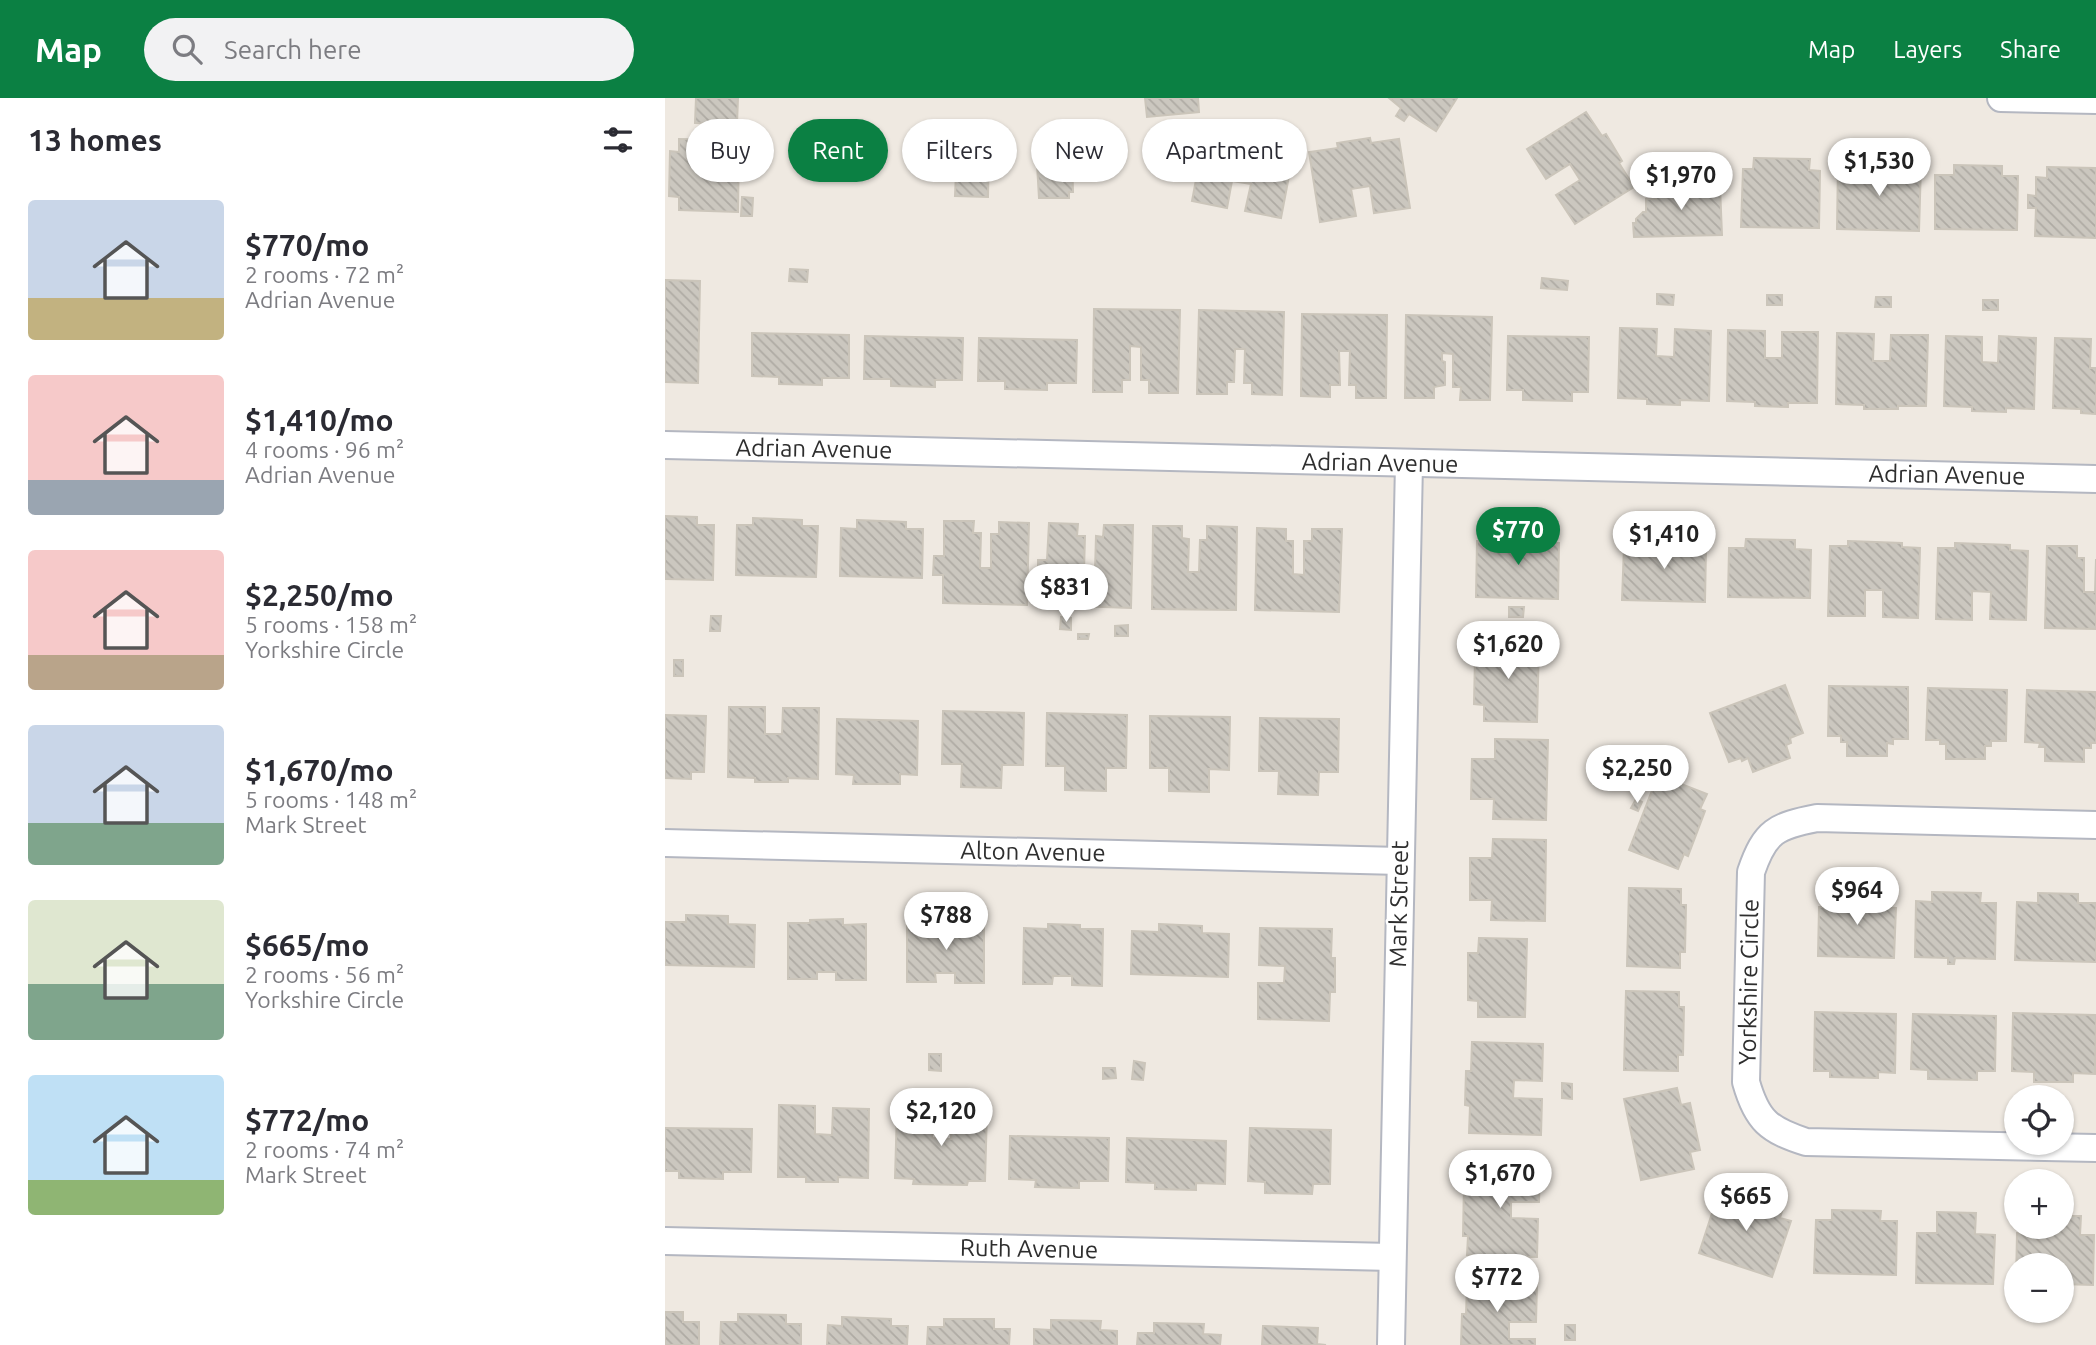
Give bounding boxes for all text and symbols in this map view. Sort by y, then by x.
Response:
search box [144,18,634,81]
icon: search [168,30,206,68]
text: Map [35,31,102,68]
text: Search here [224,35,362,64]
text: Map [1808,36,1855,63]
text: Layers [1893,36,1962,63]
text: Share [2000,36,2061,63]
chip: Buy [686,119,774,182]
chip: Rent [788,119,888,182]
chip: Filters [902,119,1017,182]
chip: New [1031,119,1128,182]
chip: Apartment [1142,119,1307,182]
icon: filters [599,121,637,159]
text: 13 homes [28,123,162,157]
pin: $1,530 [1822,139,1936,198]
text: $1,530 [1844,148,1914,173]
pin: $1,970 [1624,152,1738,212]
text: $1,970 [1646,162,1716,187]
icon: home [84,228,168,312]
text: $770/mo [245,228,369,262]
text: 2 rooms · 72 m² [245,262,404,287]
text: Adrian Avenue [245,287,395,312]
icon: home [84,403,168,487]
text: $1,410/mo [245,403,394,437]
street label: Adrian Avenue [735,434,893,463]
text: 4 rooms · 96 m² [245,437,404,462]
street label: Adrian Avenue [1301,448,1459,477]
street label: Adrian Avenue [1868,460,2026,489]
text: Adrian Avenue [245,462,395,487]
pin: $770 [1477,508,1559,567]
pin: $1,410 [1607,512,1721,571]
text: $770 [1492,517,1544,542]
text: $1,410 [1629,521,1699,546]
pin: $831 [1025,564,1107,624]
text: $831 [1040,574,1092,599]
icon: home [84,578,168,662]
text: $2,250/mo [245,578,394,612]
text: 5 rooms · 158 m² [245,612,417,637]
pin: $1,620 [1451,622,1565,681]
text: $1,620 [1473,631,1543,656]
text: Yorkshire Circle [245,637,404,662]
pin: $2,250 [1580,746,1694,805]
icon: home [84,753,168,837]
text: $1,670/mo [245,753,394,787]
text: $2,250 [1602,755,1672,780]
text: 5 rooms · 148 m² [245,787,417,812]
text: Mark Street [245,812,367,837]
street label: Alton Avenue [960,837,1106,866]
street label: Mark Street [1384,840,1413,968]
pin: $964 [1816,868,1898,927]
text: $964 [1831,877,1883,902]
pin: $788 [905,892,987,952]
street label: Yorkshire Circle [1734,899,1763,1065]
text: $788 [920,902,972,927]
icon: home [84,928,168,1012]
text: $665/mo [245,928,369,962]
text: 2 rooms · 56 m² [245,962,404,987]
text: Yorkshire Circle [245,987,404,1012]
map controls [2004,1085,2074,1323]
button: locate [2004,1085,2074,1155]
pin: $2,120 [884,1088,998,1148]
text: $2,120 [906,1098,976,1123]
icon: home [84,1103,168,1187]
text: $772/mo [245,1103,369,1137]
text: 2 rooms · 74 m² [245,1137,404,1162]
pin: $1,670 [1443,1150,1557,1210]
text: $1,670 [1465,1160,1535,1185]
text: Mark Street [245,1162,367,1187]
button: + [2004,1169,2074,1239]
pin: $665 [1705,1174,1787,1233]
text: $665 [1720,1183,1772,1208]
street label: Ruth Avenue [960,1234,1098,1263]
button: − [2004,1253,2074,1323]
pin: $772 [1456,1254,1538,1314]
text: $772 [1471,1264,1523,1289]

